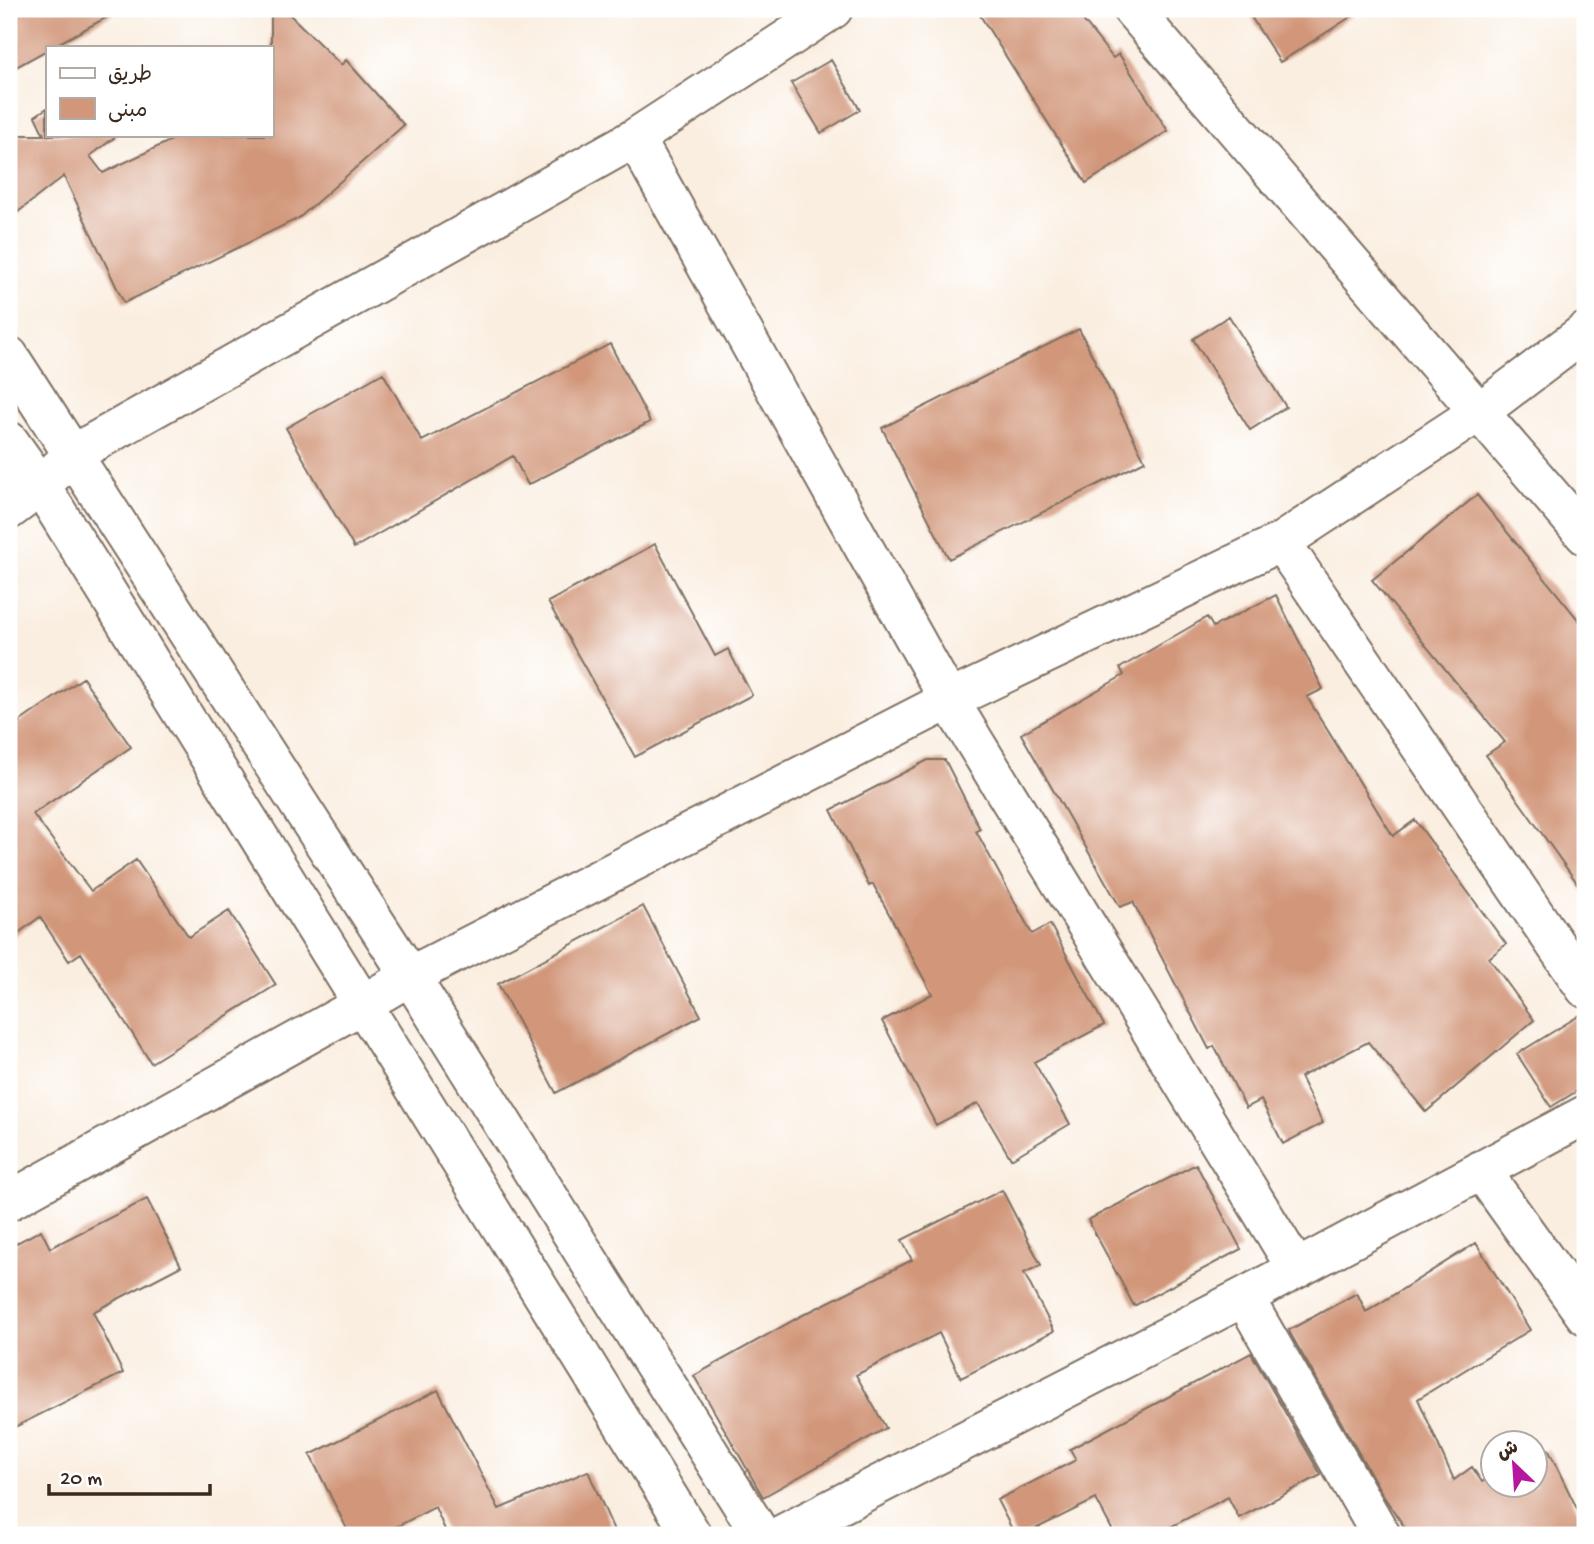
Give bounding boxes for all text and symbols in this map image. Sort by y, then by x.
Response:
legend [46,46,273,136]
text: طريق [108,64,152,89]
text: مبنى [108,100,147,125]
north arrow [1478,1428,1548,1498]
text: ش [1494,1437,1523,1467]
scale bar [49,1453,210,1497]
text: 20 m [60,1468,102,1493]

